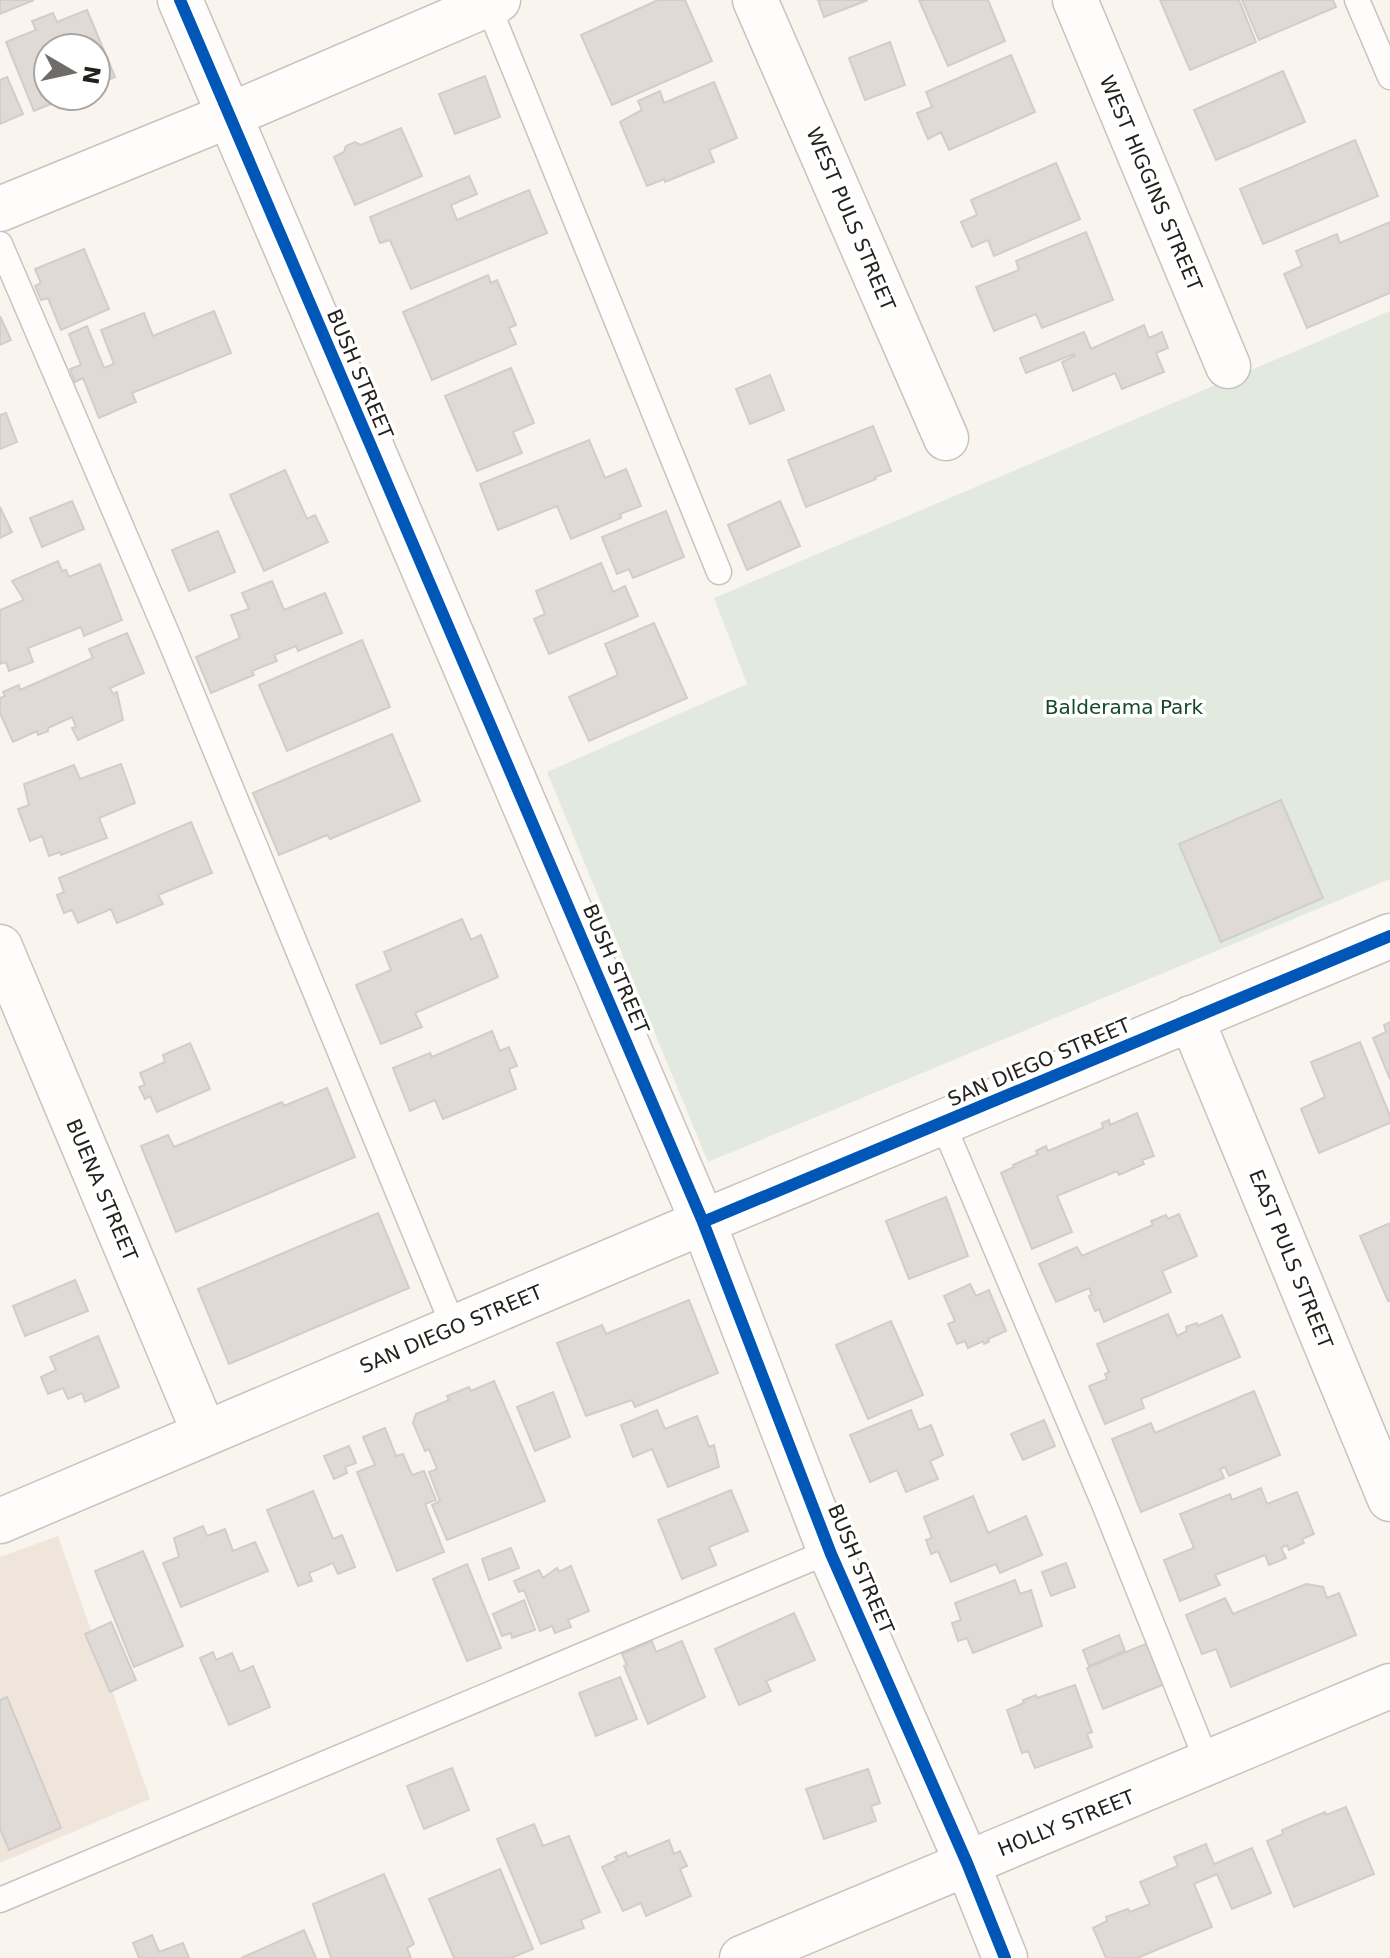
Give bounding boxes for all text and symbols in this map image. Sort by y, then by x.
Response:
north arrow [32,32,112,112]
text: N [77,64,105,86]
street label: WEST HIGGINS STREET [1095,72,1208,295]
street label: WEST PULS STREET [801,124,901,315]
street label: BUSH STREET [322,305,398,443]
park label: Balderama Park [1045,695,1204,719]
street label: BUSH STREET [578,900,654,1038]
street label: SAN DIEGO STREET [944,1012,1135,1111]
street label: BUENA STREET [61,1115,143,1266]
street label: EAST PULS STREET [1244,1166,1338,1353]
street label: SAN DIEGO STREET [356,1279,547,1378]
street label: BUSH STREET [823,1500,899,1638]
street label: HOLLY STREET [994,1784,1139,1861]

